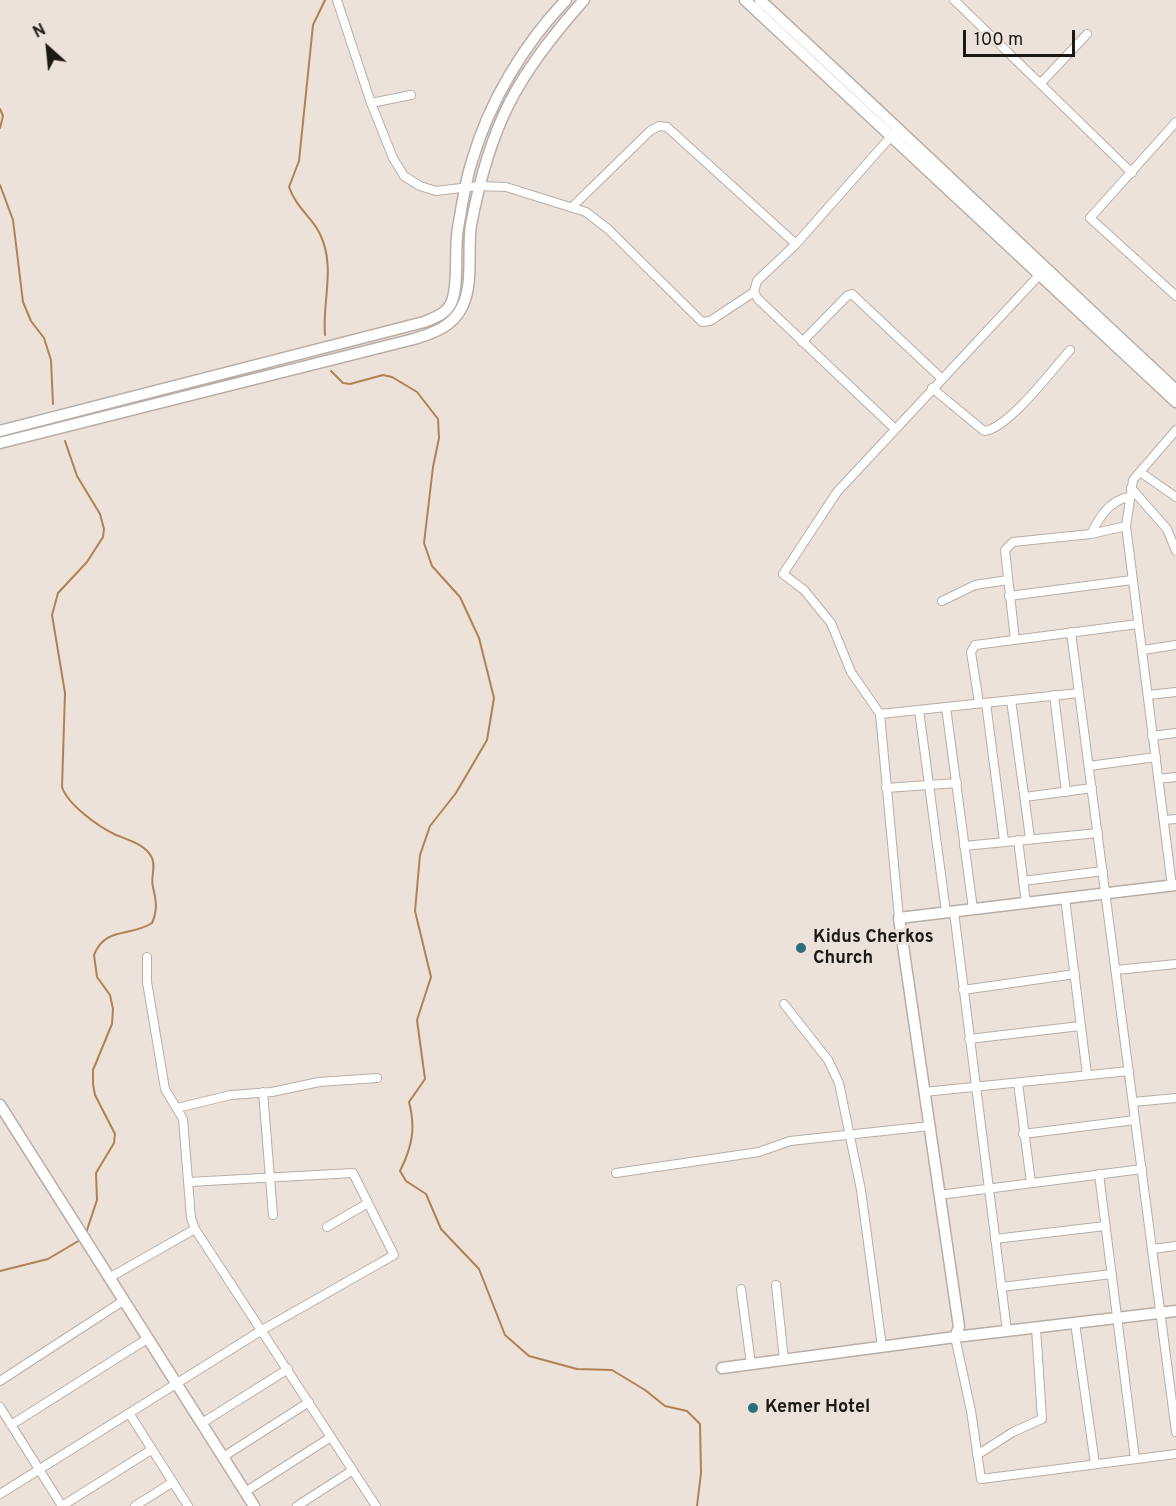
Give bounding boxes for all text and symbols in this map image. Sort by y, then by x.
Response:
north arrow [18,18,78,78]
scale bar [966,18,1078,56]
text: N [30,20,49,43]
text: 100 m [974,29,1023,52]
place label: Kidus Cherkos Church [813,927,933,970]
marker: Kidus Cherkos Church [794,941,808,955]
place label: Kemer Hotel [765,1397,870,1419]
marker: Kemer Hotel [746,1401,760,1415]

